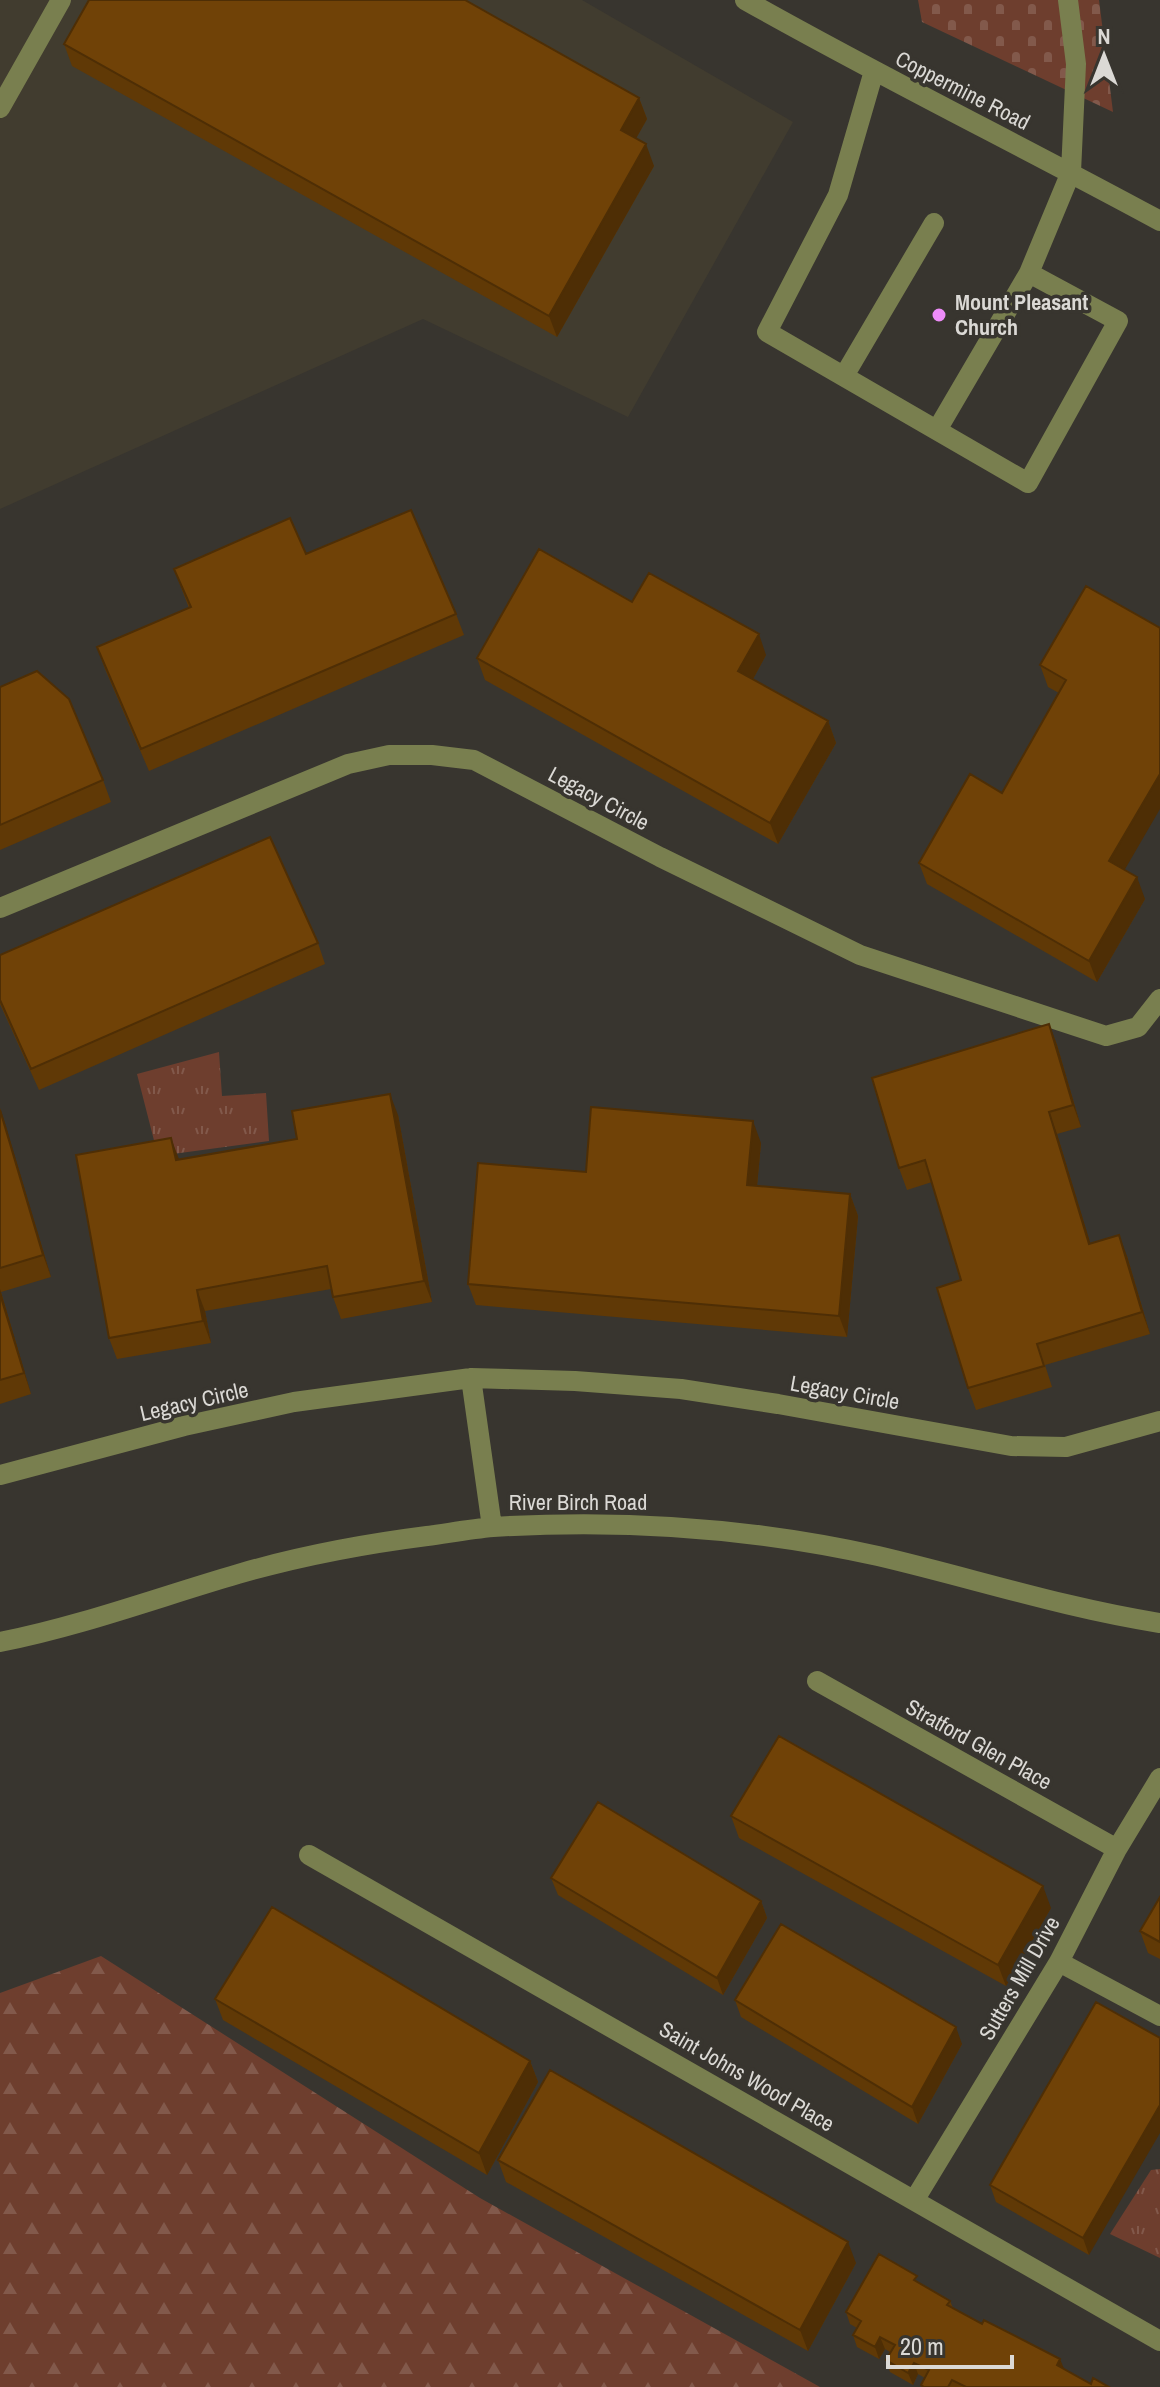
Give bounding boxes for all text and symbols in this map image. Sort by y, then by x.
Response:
north arrow [1064,16,1144,96]
text: N [1097,21,1111,51]
street label: Coppermine Road [891,43,1035,137]
place label: Mount Pleasant Church [955,287,1088,342]
marker: Mount Pleasant Church [930,306,948,324]
street label: Legacy Circle [543,759,655,837]
street label: Legacy Circle [788,1368,902,1416]
street label: Legacy Circle [137,1374,251,1428]
street label: River Birch Road [509,1487,647,1517]
street label: Stratford Glen Place [901,1692,1057,1796]
street label: Sutters Mill Drive [971,1911,1067,2045]
street label: Saint Johns Wood Place [654,2014,840,2138]
scale bar [888,2319,1012,2369]
text: 20 m [900,2330,944,2362]

